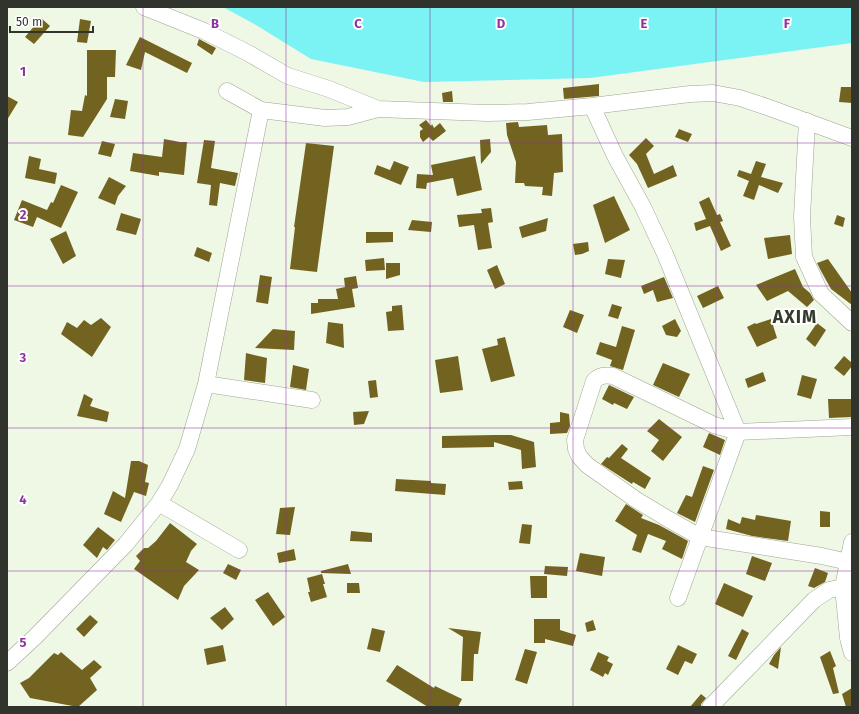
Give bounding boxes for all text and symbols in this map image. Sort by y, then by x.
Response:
scale bar [10,8,93,34]
text: 50 m [16,15,42,29]
text: B [211,16,219,31]
text: C [354,16,362,31]
text: D [497,16,506,31]
text: E [641,16,648,31]
text: F [784,16,791,31]
text: 1 [20,64,26,79]
text: 2 [20,207,27,222]
district label: AXIM [772,306,817,328]
text: 3 [19,350,27,365]
text: 4 [19,492,27,507]
text: 5 [20,635,27,650]

